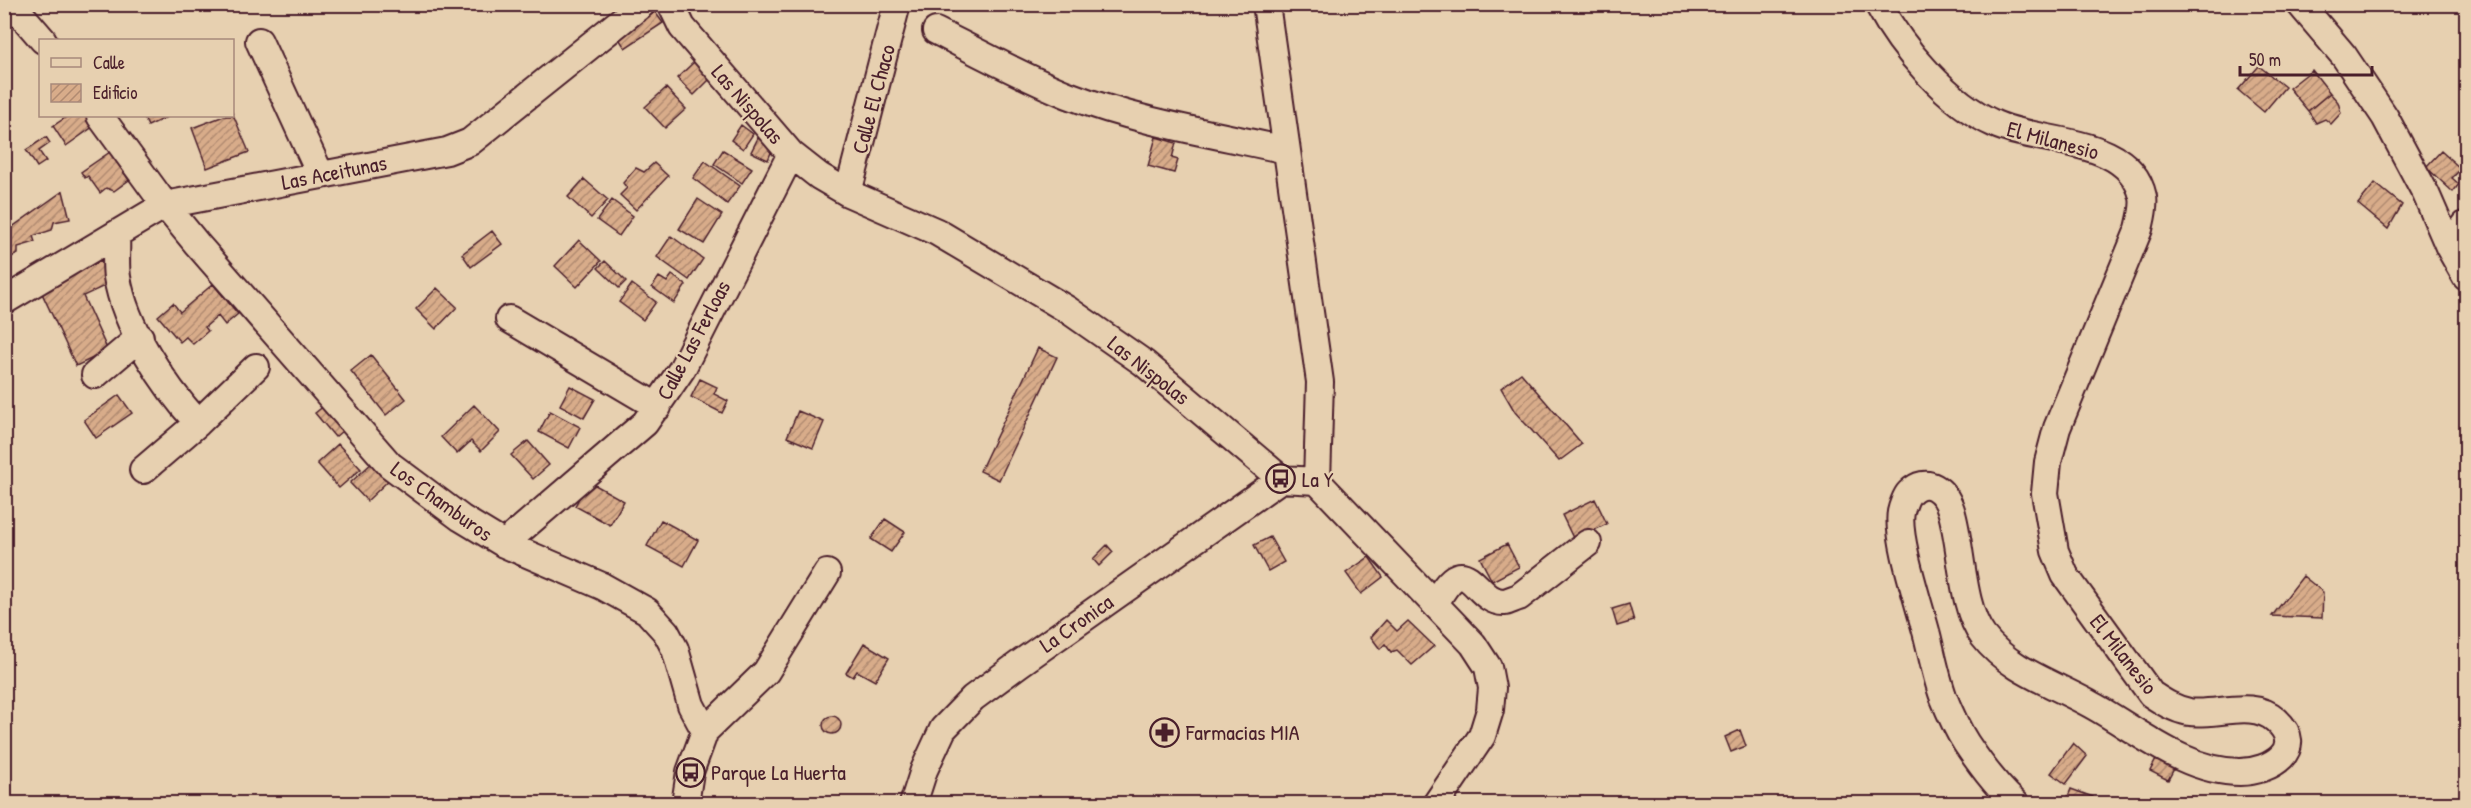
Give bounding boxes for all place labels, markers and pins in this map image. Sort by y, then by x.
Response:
bus stop icon: La Y [1265,463,1297,495]
place label: La Y [1302,464,1334,494]
pharmacy icon: Farmacias MIA [1149,716,1181,748]
place label: Farmacias MIA [1185,717,1300,747]
bus stop icon: Parque La Huerta [674,756,706,788]
place label: Parque La Huerta [711,757,846,787]

